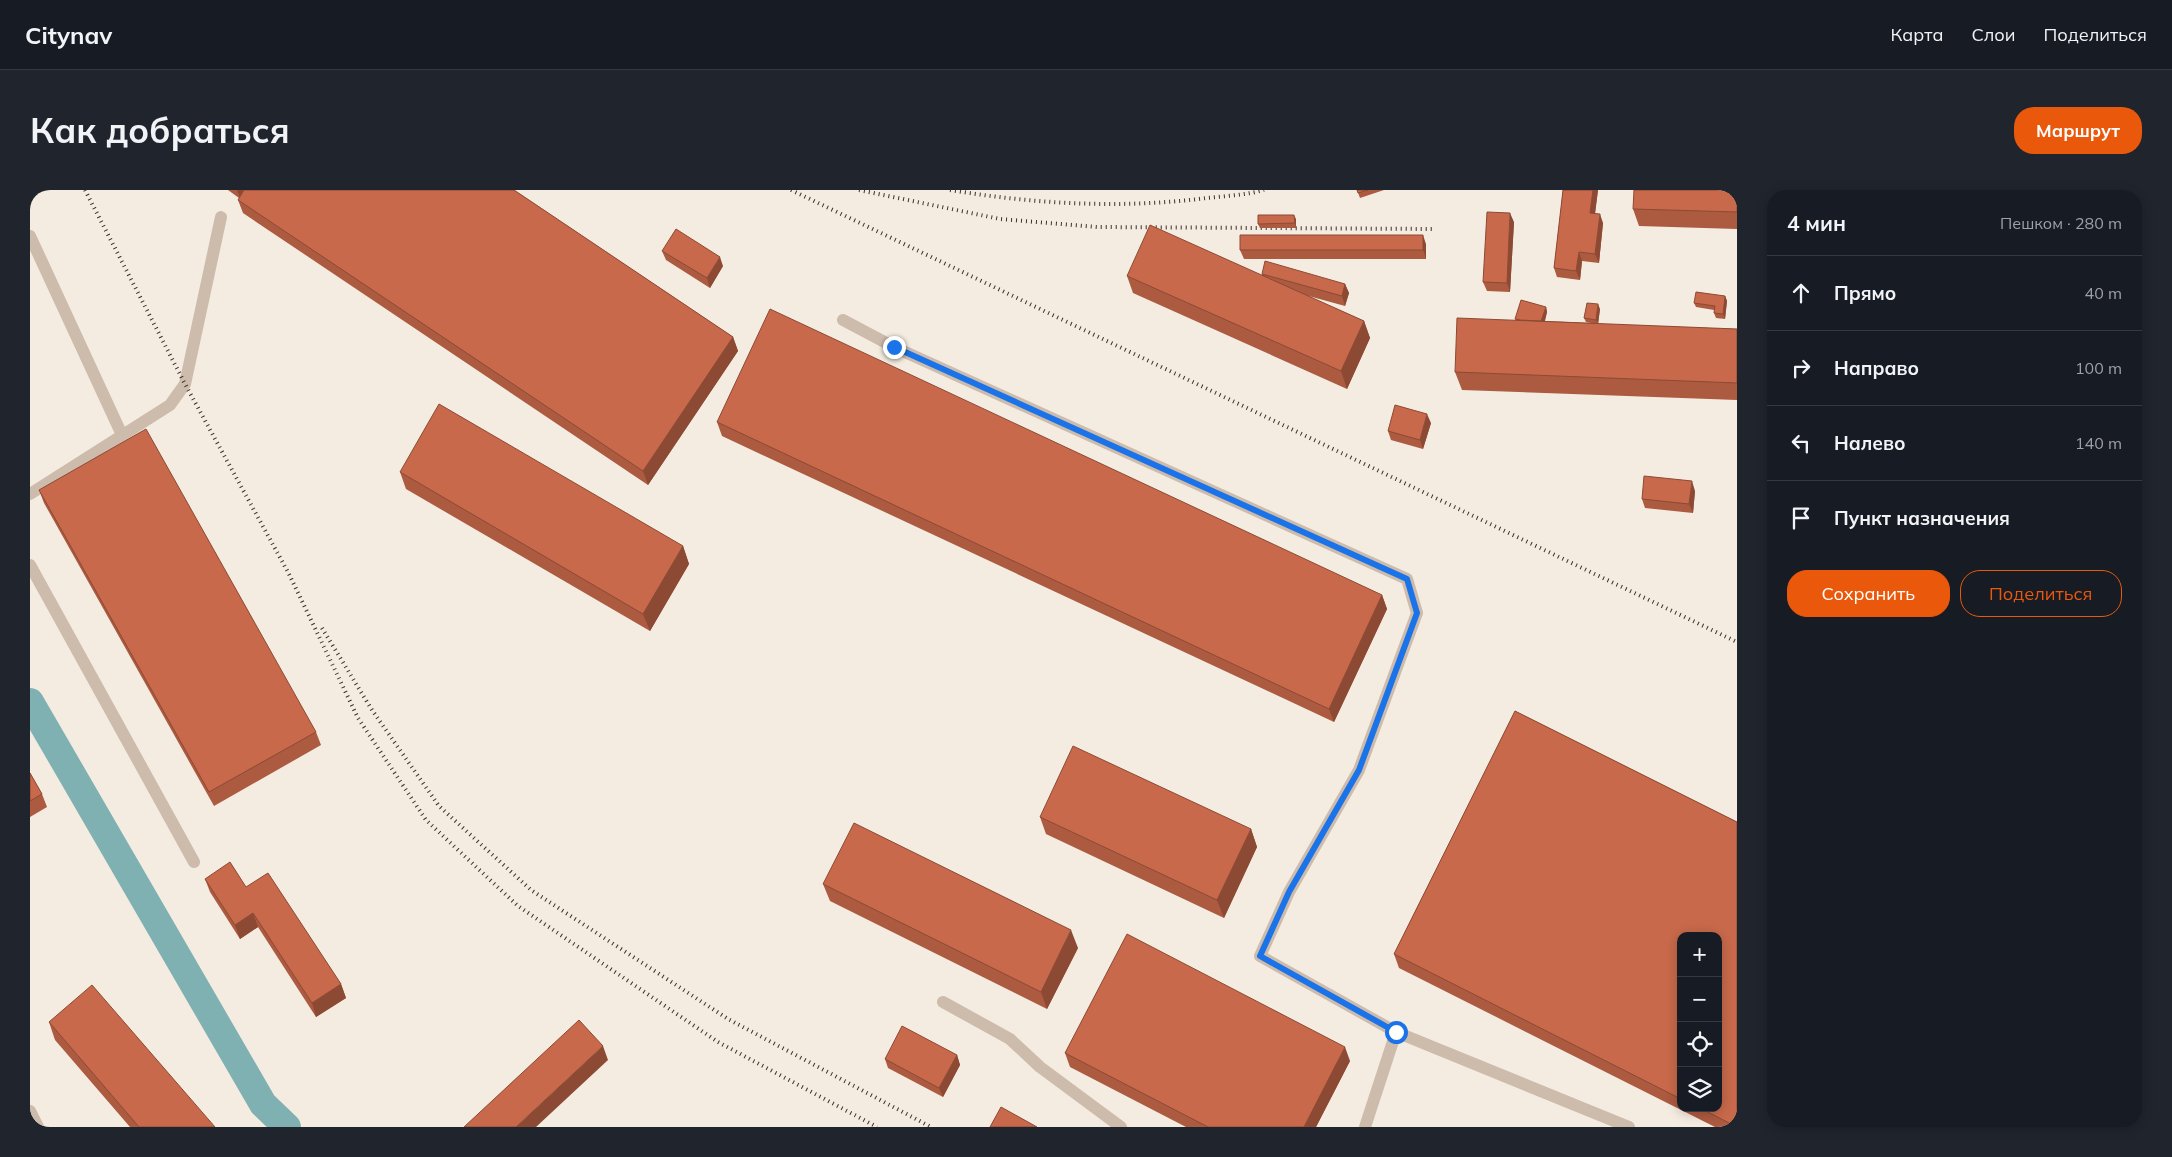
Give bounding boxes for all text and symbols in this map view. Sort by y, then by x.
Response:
text: Citynav [25,20,112,50]
text: Карта [1891,23,1943,46]
text: Слои [1971,23,2016,46]
text: Поделиться [2044,23,2147,46]
button: Маршрут [2014,107,2142,154]
text: Как добраться [30,108,290,152]
text: 4 мин [1787,210,1846,236]
text: Пешком · 280 m [2000,213,2122,233]
icon: ahead [1787,279,1815,307]
text: Прямо [1834,281,1896,305]
text: 40 m [2085,283,2122,303]
route end [883,336,906,359]
icon: right [1787,354,1815,382]
text: Направо [1834,356,1919,380]
text: 100 m [2075,358,2122,378]
icon: left [1787,429,1815,457]
text: Налево [1834,431,1906,455]
text: 140 m [2075,433,2122,453]
icon: arrive [1787,504,1815,532]
text: Пункт назначения [1834,506,2010,530]
button: Сохранить [1787,570,1950,617]
button: Поделиться [1960,570,2122,617]
map controls [1677,932,1722,1112]
button: + [1677,932,1722,977]
button: − [1677,977,1722,1022]
route start [1385,1021,1408,1044]
button: locate [1677,1022,1722,1067]
button: layers [1677,1067,1722,1112]

